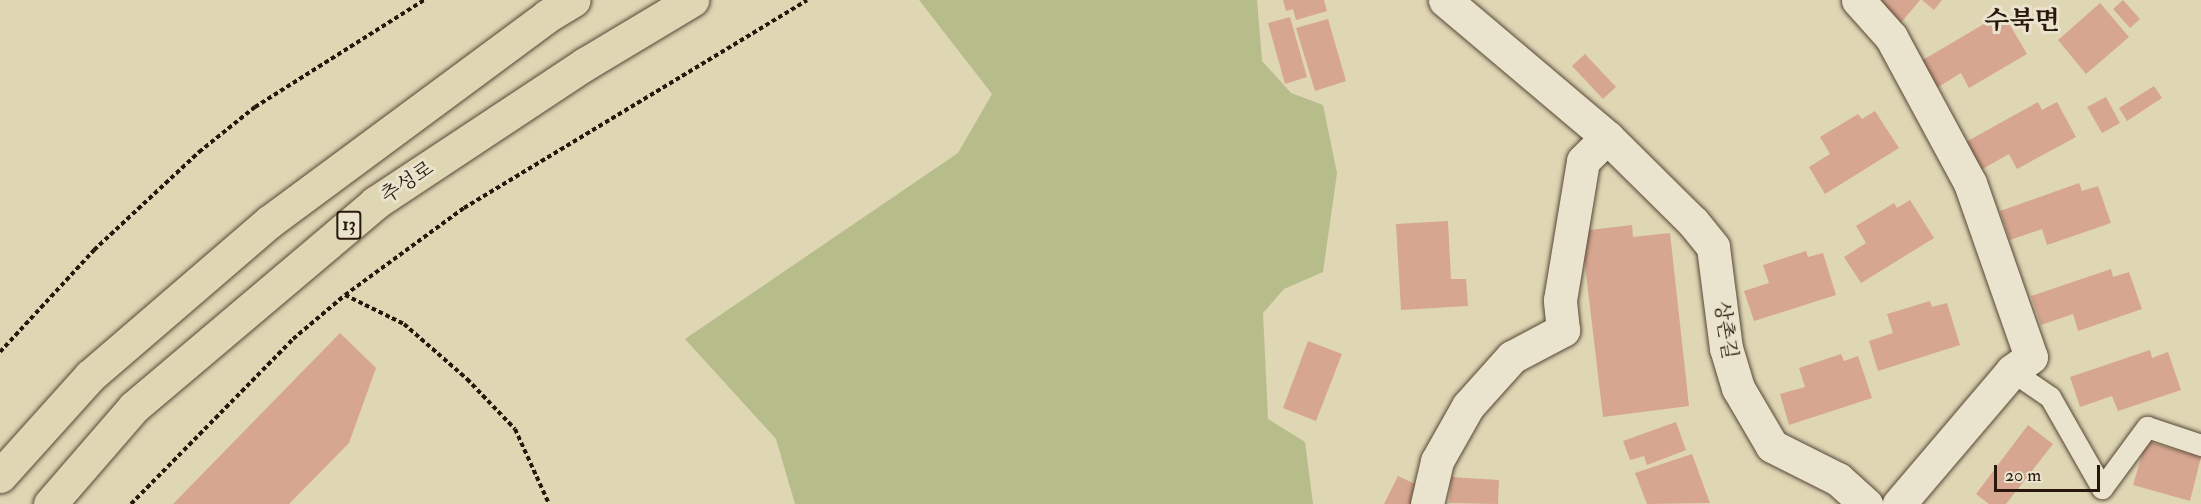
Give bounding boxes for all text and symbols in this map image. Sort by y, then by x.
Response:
district label: 수북면 [1984,6,2060,38]
street label: 추성로 [376,156,438,208]
road number: 13 [336,210,362,240]
street label: 상촌길 [1710,299,1742,361]
scale bar [1997,453,2104,491]
text: 20 m [2005,464,2041,487]

